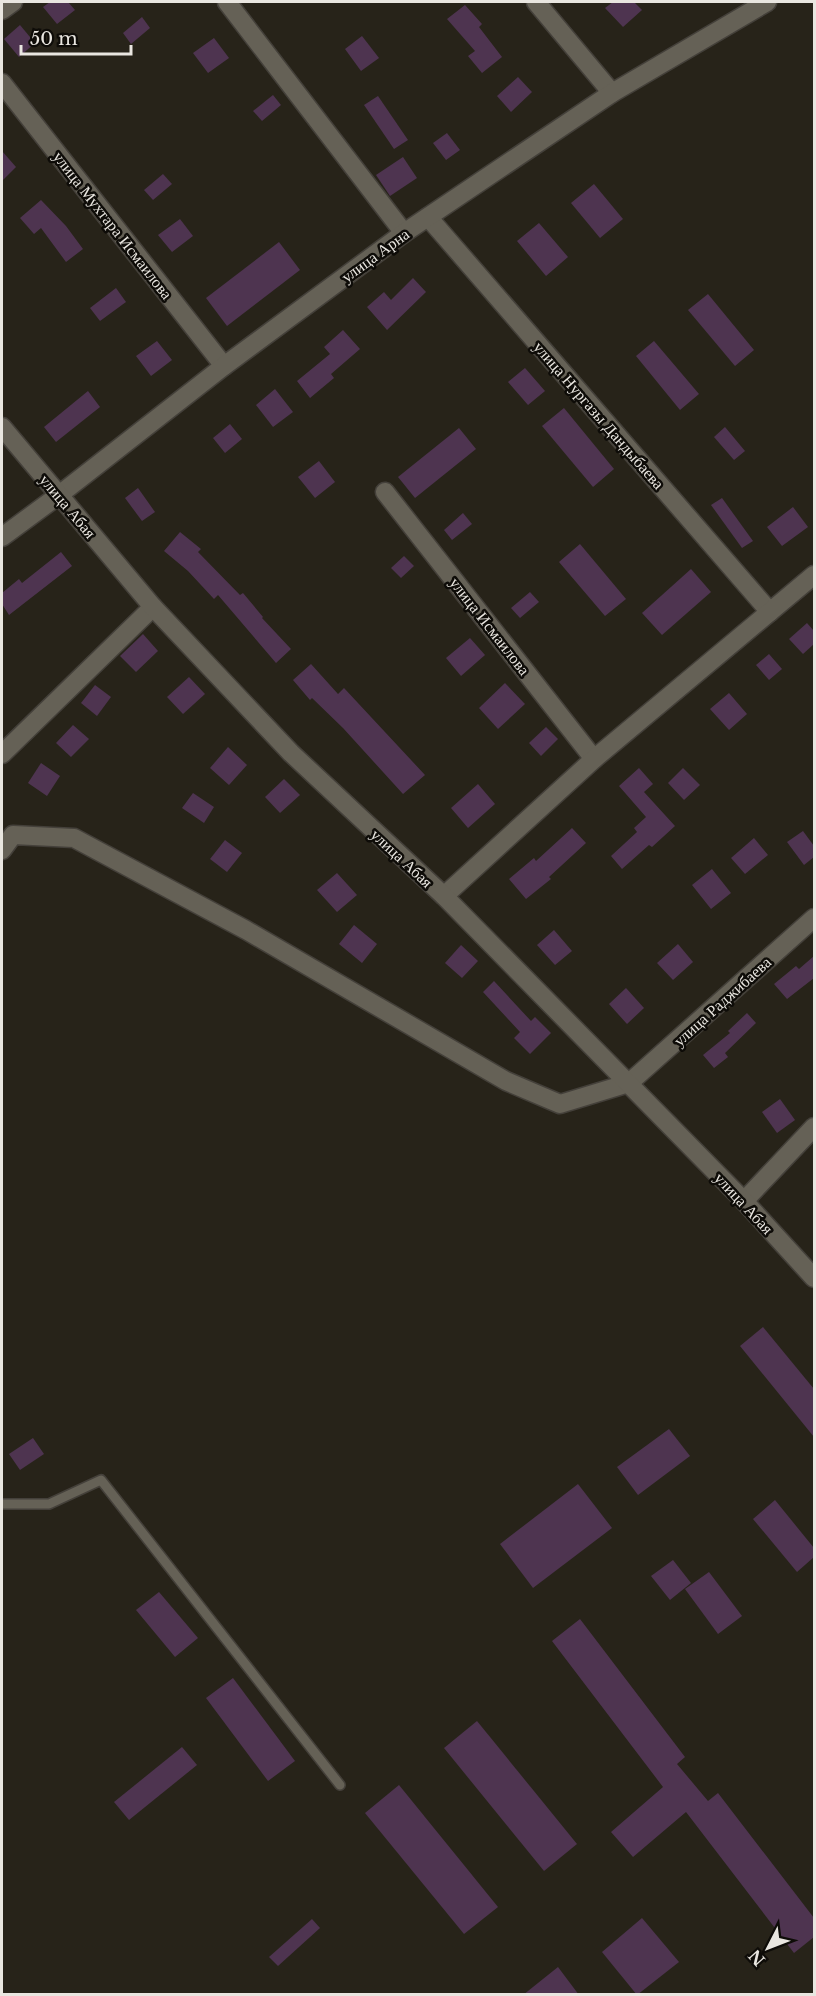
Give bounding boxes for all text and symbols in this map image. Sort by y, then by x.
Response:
scale bar [21,18,130,56]
text: 50 m [30,28,78,50]
street label: улица Мухтара Исмаилова [49,147,177,303]
street label: улица Арна [337,224,413,286]
street label: улица Нургазы Дандыбаева [529,337,669,493]
street label: улица Абая [35,470,101,543]
street label: улица Исмаилова [446,573,534,679]
street label: улица Абая [367,824,438,892]
street label: улица Раджибаева [669,952,775,1050]
street label: улица Абая [710,1168,778,1239]
north arrow [738,1918,798,1978]
text: N [744,1946,769,1970]

